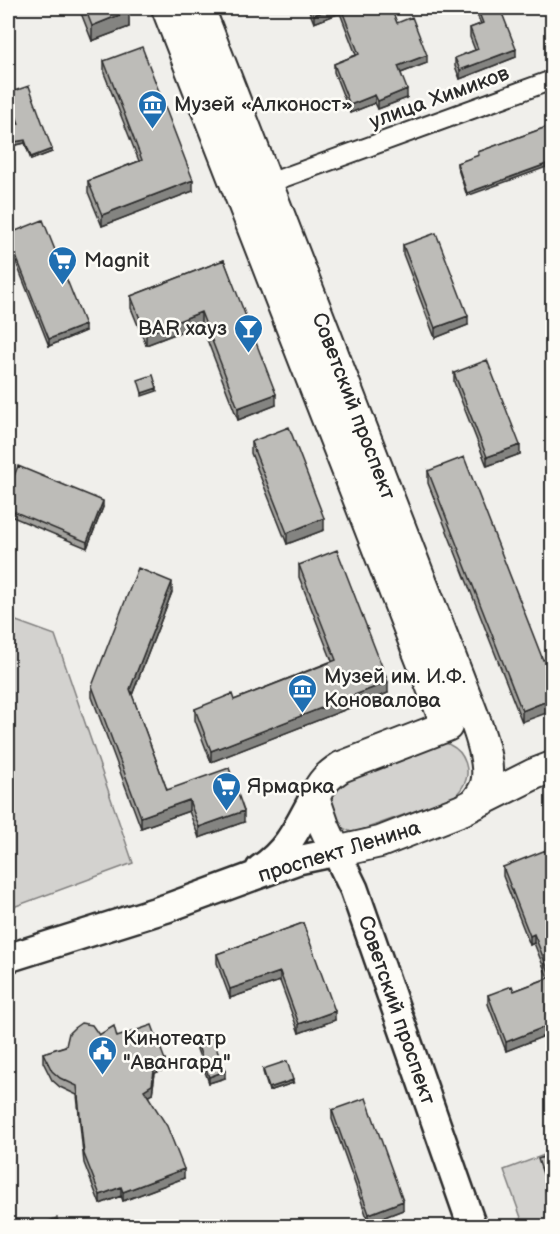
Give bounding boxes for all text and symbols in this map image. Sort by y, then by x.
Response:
street label: улица Химиков [366,61,512,134]
museum icon: Музей «Алконост» [137,88,169,130]
place label: Музей «Алконост» [174,92,353,117]
supermarket icon: Magnit [47,244,79,286]
place label: Magnit [84,248,150,273]
street label: Советский проспект [306,309,401,503]
bar icon: BAR хауз [232,312,264,354]
place label: BAR хауз [138,316,227,341]
place label: Музей им. И.Ф. Коновалова [324,664,466,713]
museum icon: Музей им. И.Ф. Коновалова [287,672,319,714]
supermarket icon: Ярмарка [210,770,242,812]
place label: Ярмарка [247,774,335,799]
street label: проспект Ленина [255,815,424,888]
street label: Советский проспект [352,912,441,1108]
place label: Кинотеатр "Авангард" [123,1026,231,1075]
public building icon: Кинотеатр "Авангард" [86,1034,118,1076]

